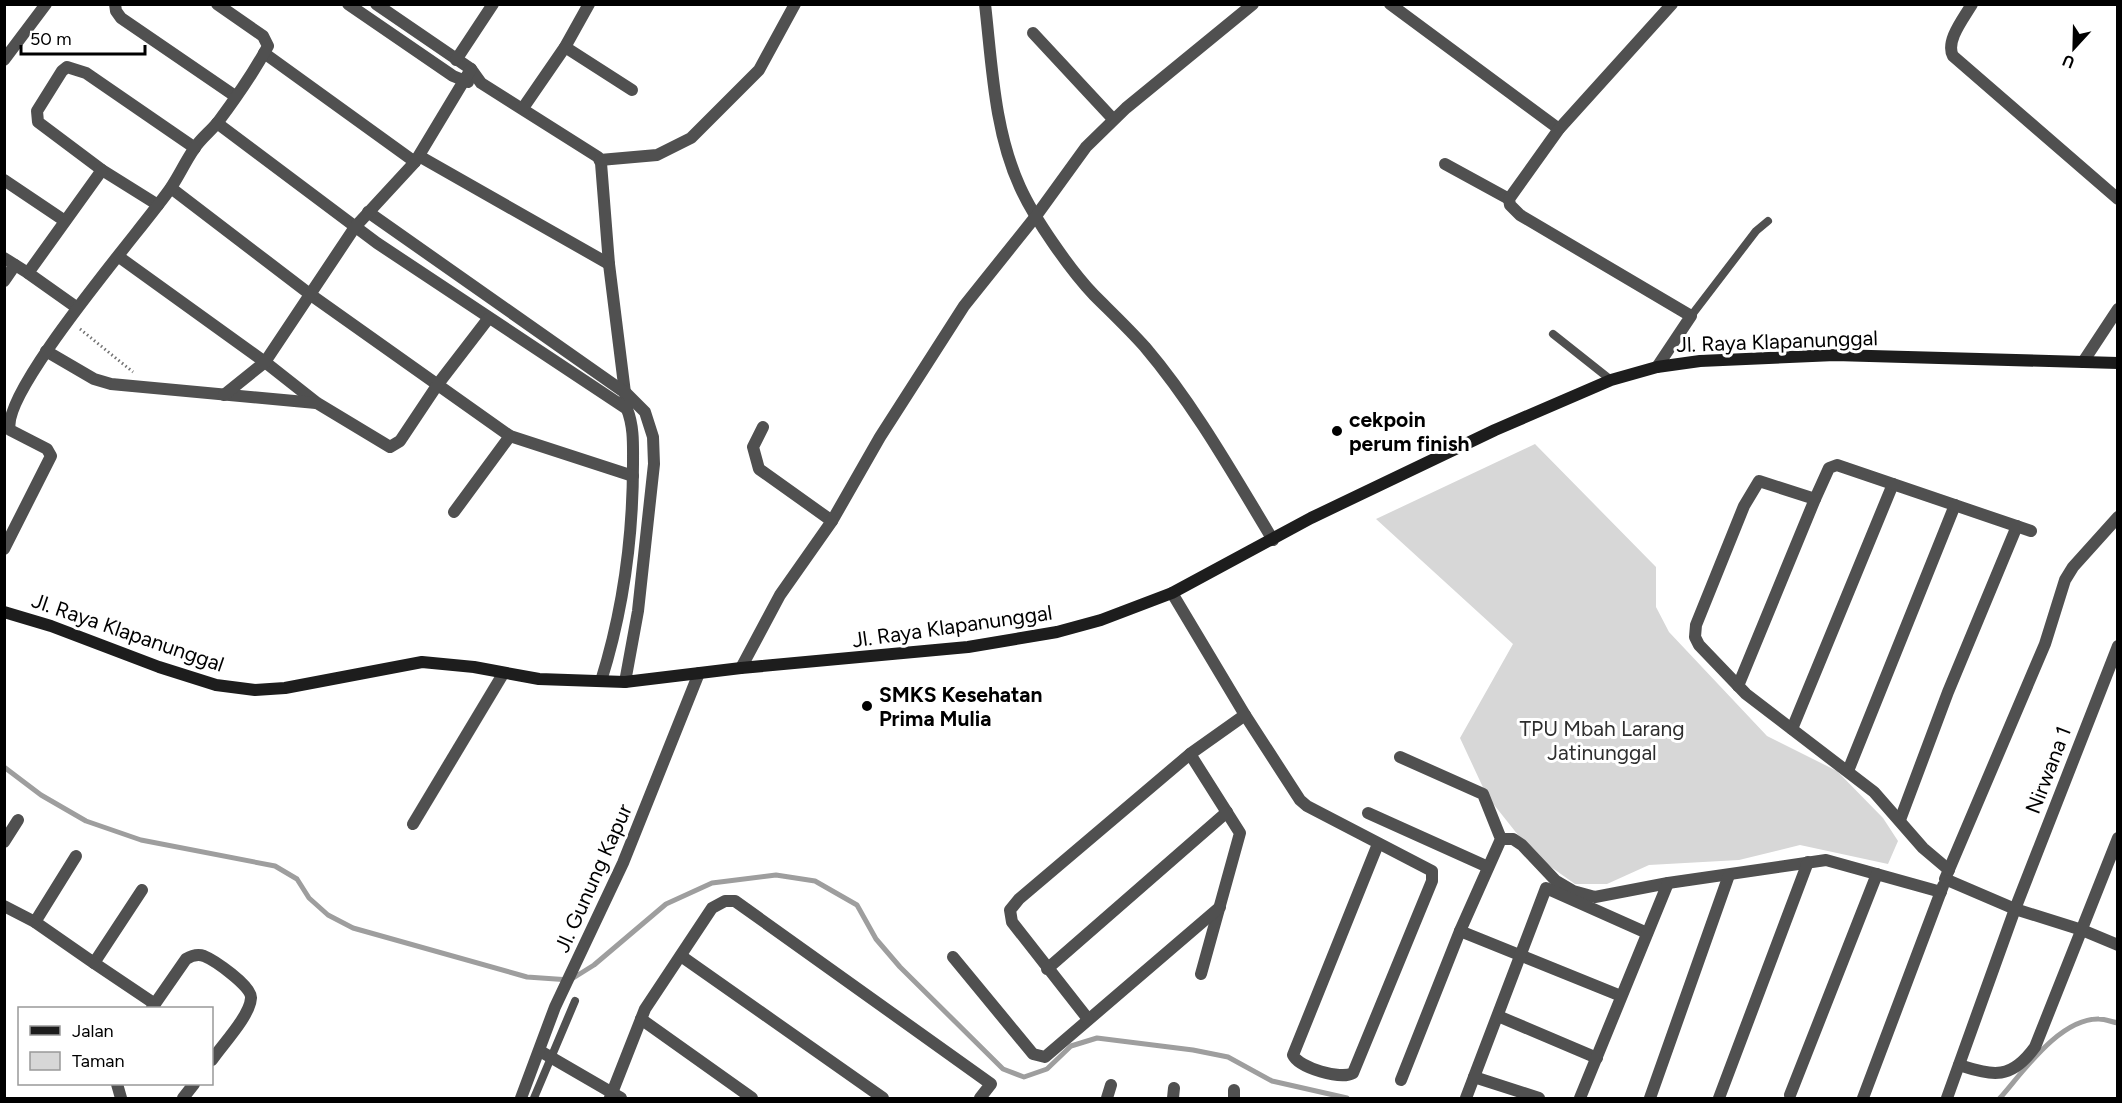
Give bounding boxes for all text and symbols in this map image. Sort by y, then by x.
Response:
scale bar [21,18,146,56]
north arrow [2044,18,2104,78]
text: 50 m [30,28,72,50]
text: U [2060,51,2077,72]
street label: Jl. Raya Klapanunggal [1676,325,1878,357]
place label: cekpoin perum finish [1349,407,1469,456]
marker: cekpoin perum finish [1330,424,1344,438]
street label: Jl. Raya Klapanunggal [29,587,227,677]
street label: Jl. Raya Klapanunggal [850,600,1054,652]
place label: SMKS Kesehatan Prima Mulia [879,682,1042,731]
marker: SMKS Kesehatan Prima Mulia [860,699,874,713]
park label: TPU Mbah Larang Jatinunggal [1520,716,1684,765]
street label: Nirwana 1 [2020,723,2076,817]
street label: Jl. Gunung Kapur [549,800,637,956]
legend [18,1007,213,1085]
text: Jalan [72,1020,114,1042]
text: Taman [72,1050,125,1072]

